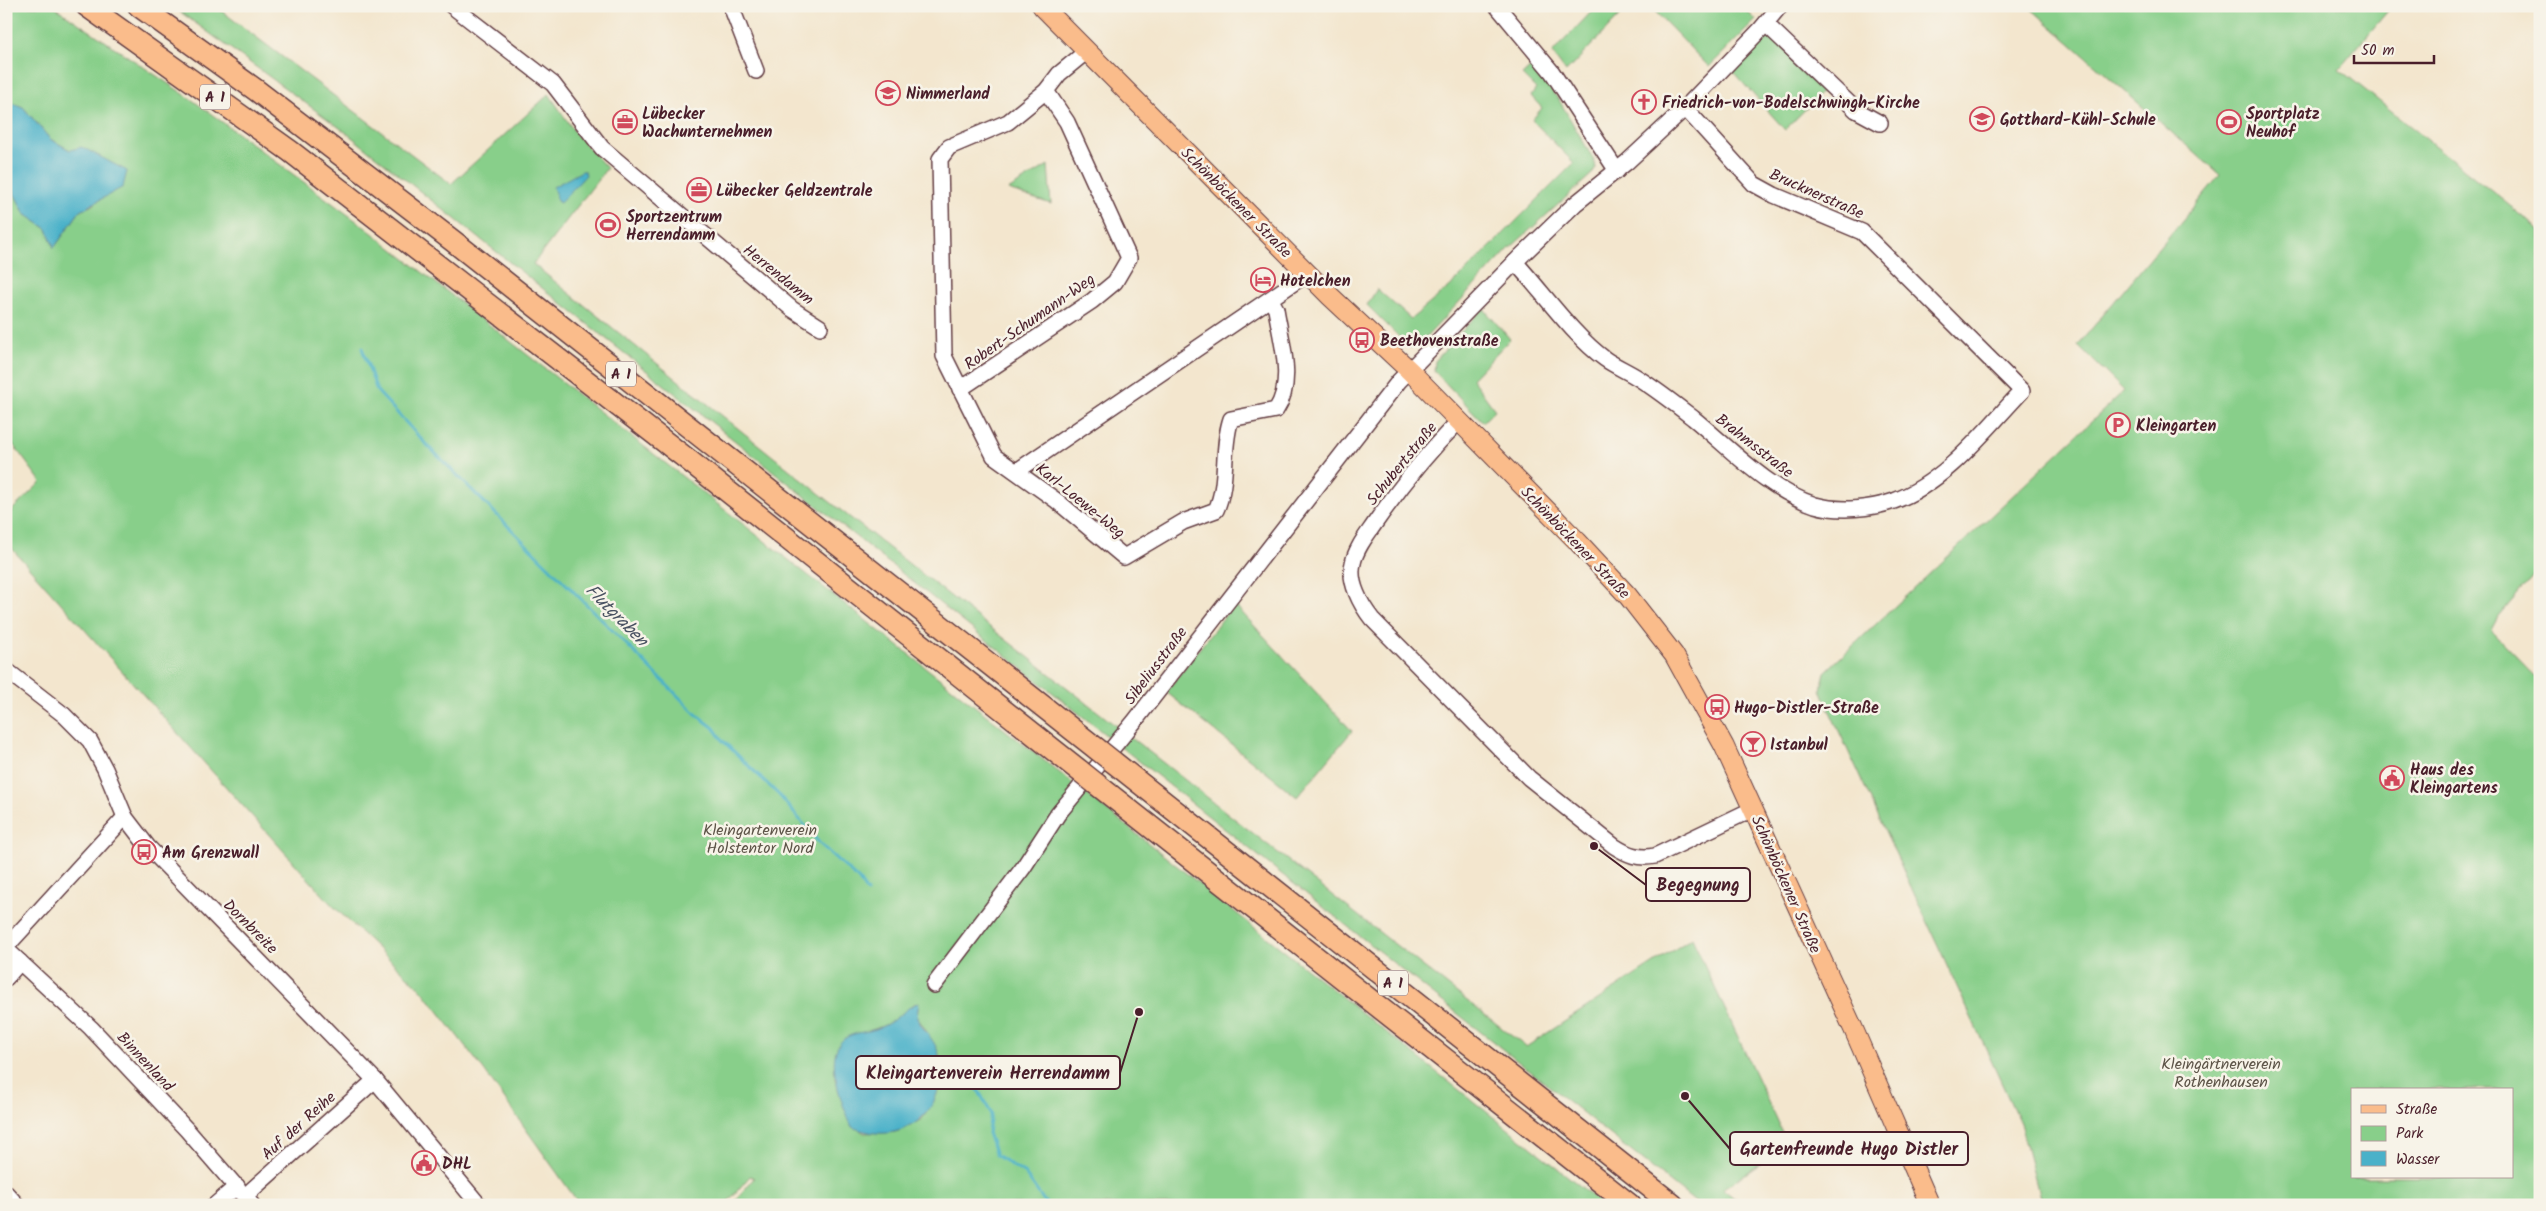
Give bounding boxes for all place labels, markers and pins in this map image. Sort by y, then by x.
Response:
school or university icon: Nimmerland [875,80,901,106]
place label: Nimmerland [906,82,990,107]
church icon: Friedrich-von-Bodelschwingh-Kirche [1631,89,1657,115]
place label: Friedrich-von-Bodelschwingh-Kirche [1662,91,1920,116]
place label: Lübecker Wachunternehmen [642,102,773,145]
place label: Sportplatz Neuhof [2246,102,2320,145]
school or university icon: Gotthard-Kühl-Schule [1969,106,1995,132]
place label: Gotthard-Kühl-Schule [2000,108,2156,133]
office icon: Lübecker Wachunternehmen [612,109,638,135]
sports icon: Sportplatz Neuhof [2216,109,2242,135]
office icon: Lübecker Geldzentrale [686,177,712,203]
place label: Lübecker Geldzentrale [716,179,873,204]
place label: Sportzentrum Herrendamm [626,205,722,248]
sports icon: Sportzentrum Herrendamm [595,212,621,238]
hotel icon: Hotelchen [1250,267,1276,293]
place label: Hotelchen [1280,269,1351,294]
bus stop icon: Beethovenstraße [1349,327,1375,353]
place label: Beethovenstraße [1380,329,1499,354]
parking icon: Kleingarten [2105,412,2131,438]
place label: Kleingarten [2136,414,2216,439]
bus stop icon: Hugo-Distler-Straße [1704,694,1730,720]
place label: Hugo-Distler-Straße [1734,696,1879,721]
bar icon: Istanbul [1740,731,1766,757]
place label: Istanbul [1770,733,1829,758]
place label: Haus des Kleingartens [2410,758,2498,801]
public building icon: Haus des Kleingartens [2379,765,2405,791]
bus stop icon: Am Grenzwall [131,839,157,865]
place label: Am Grenzwall [162,841,260,866]
callout: Begegnung [1646,868,1750,901]
callout: Kleingartenverein Herrendamm [856,1056,1120,1089]
callout: Gartenfreunde Hugo Distler [1730,1132,1968,1165]
public building icon: DHL [411,1150,437,1176]
place label: DHL [442,1152,472,1177]

